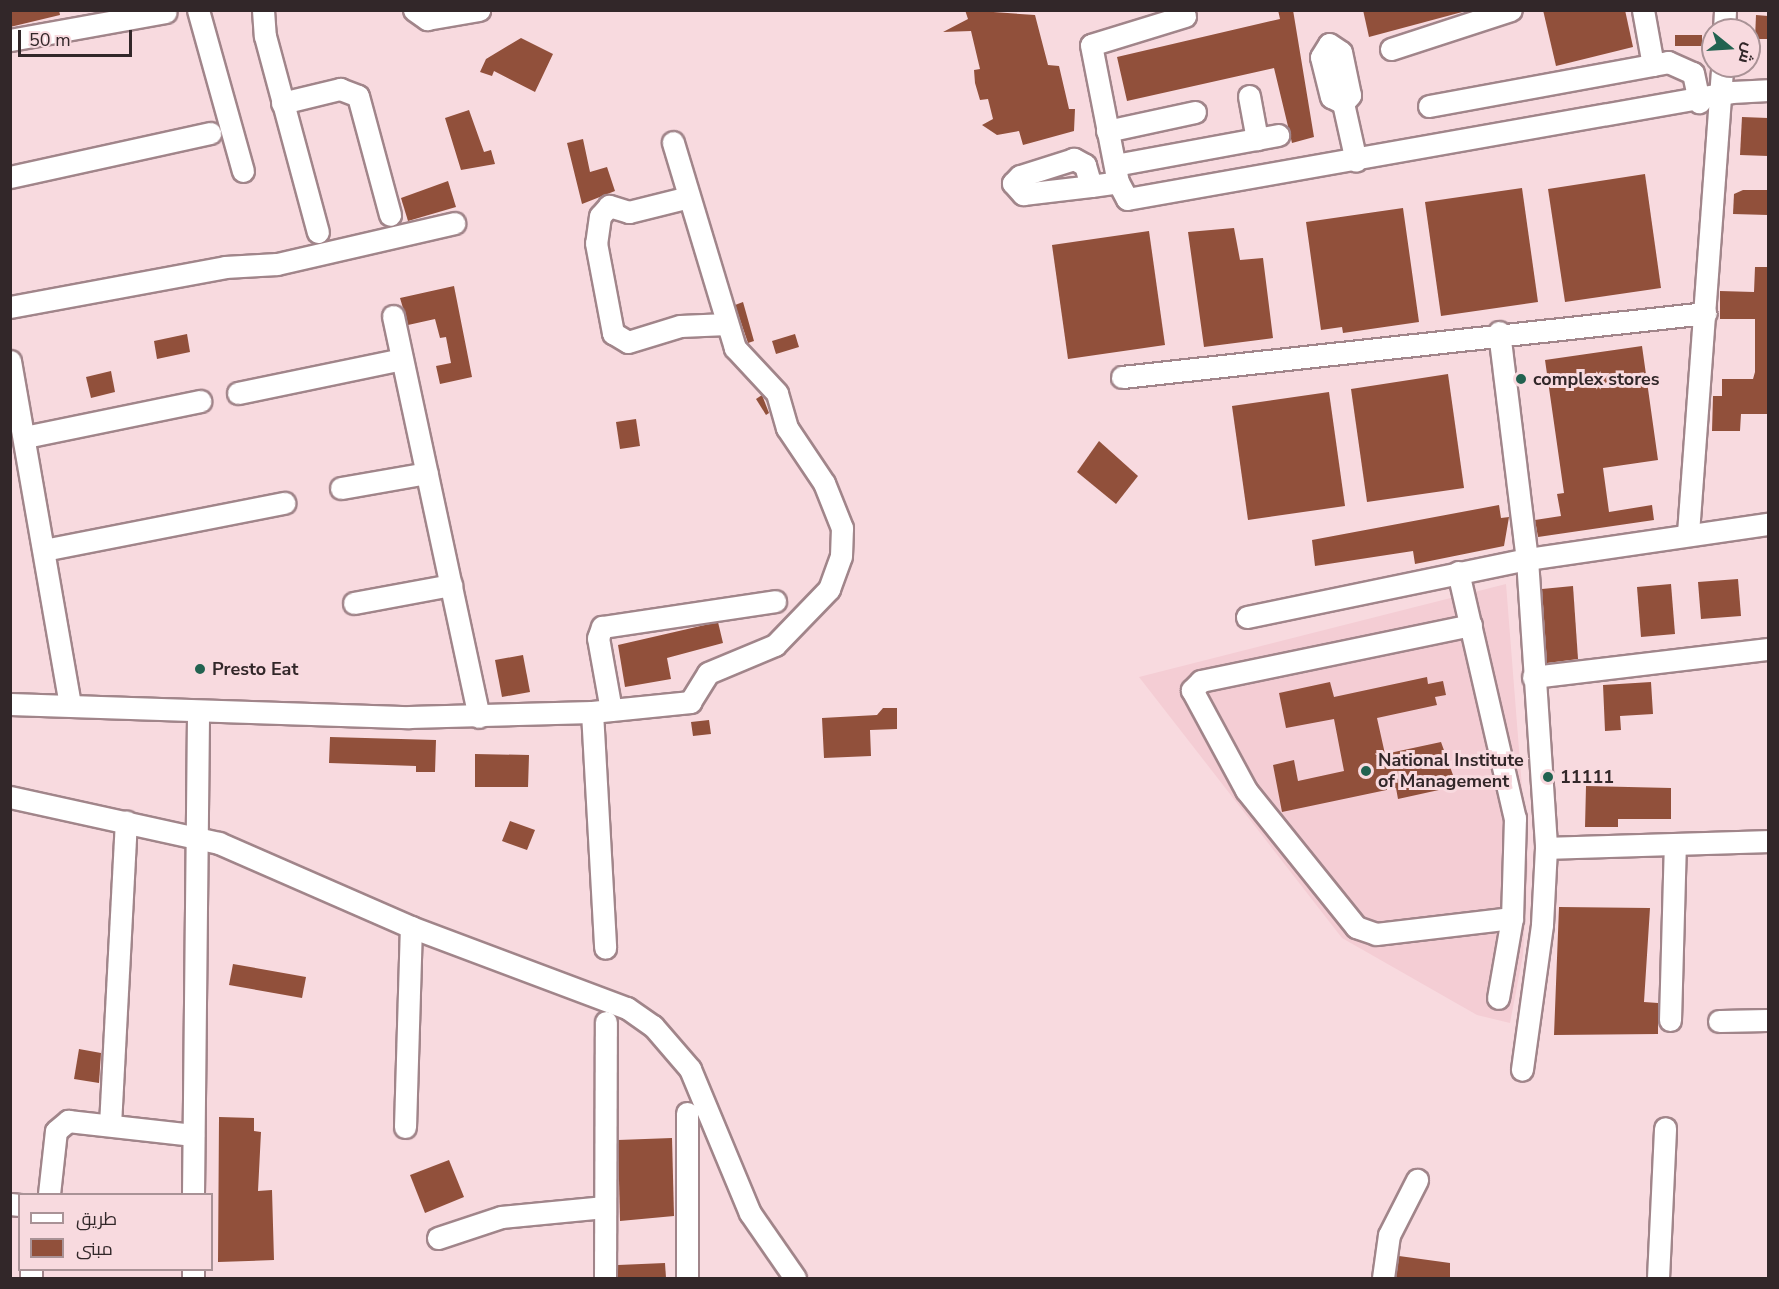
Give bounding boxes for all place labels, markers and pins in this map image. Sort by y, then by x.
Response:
place label: complex stores [1533,368,1660,390]
marker: complex stores [1514,372,1528,386]
place label: Presto Eat [212,658,298,680]
marker: Presto Eat [193,662,207,676]
place label: National Institute of Management [1378,750,1524,792]
marker: National Institute of Management [1359,764,1373,778]
place label: 11111 [1560,766,1614,788]
marker: 11111 [1541,770,1555,784]

